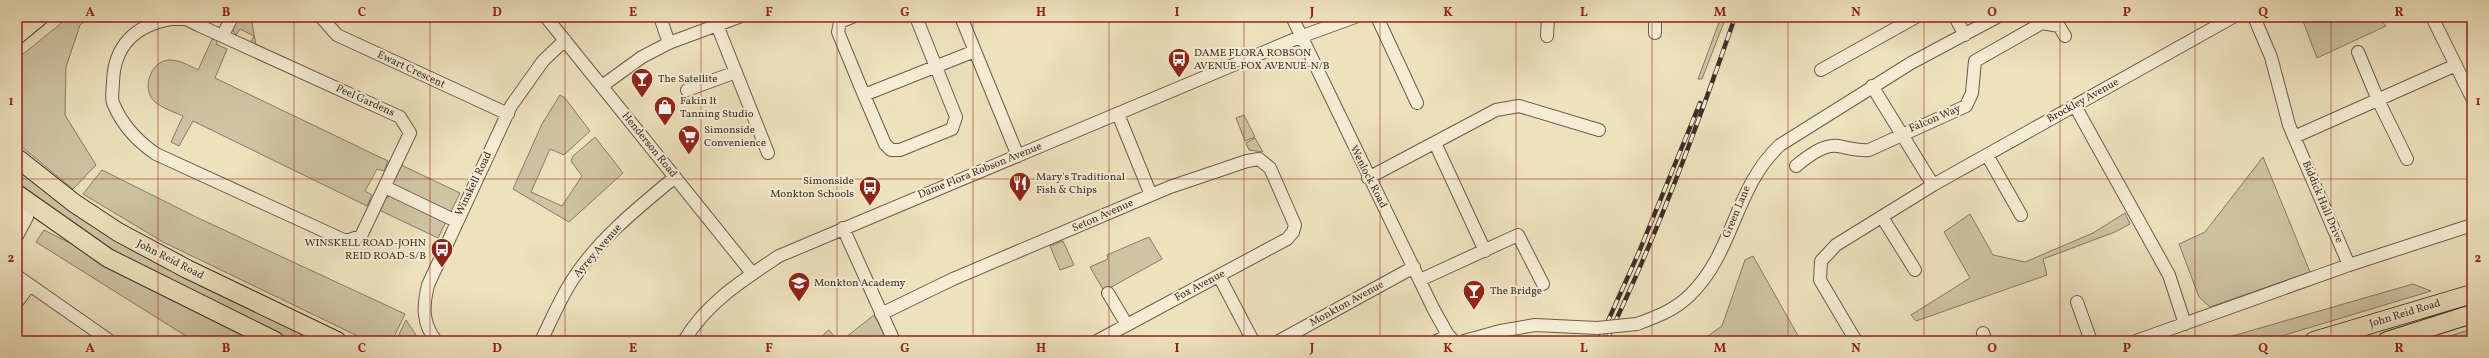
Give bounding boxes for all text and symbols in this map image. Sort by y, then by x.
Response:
text: A [85,4,95,22]
text: B [222,4,231,22]
text: C [358,4,366,22]
text: D [492,4,502,22]
text: E [629,4,637,22]
text: F [765,4,773,22]
text: G [900,4,910,22]
text: H [1036,4,1046,22]
text: I [1175,4,1180,22]
text: J [1309,4,1315,22]
text: K [1443,4,1453,22]
text: L [1580,4,1588,22]
text: M [1714,4,1727,22]
text: N [1851,4,1861,22]
text: O [1987,4,1997,22]
text: P [2123,4,2131,22]
text: Q [2258,4,2269,22]
text: R [2394,4,2404,22]
bus stop icon: DAME FLORA ROBSON AVENUE-FOX AVENUE-N/B [1166,46,1192,79]
place label: DAME FLORA ROBSON AVENUE-FOX AVENUE-N/B [1194,46,1330,74]
street label: Ewart Crescent [375,48,448,92]
bar icon: The Satellite [629,66,655,99]
place label: The Satellite [658,72,717,87]
street label: Brockley Avenue [2044,75,2122,127]
street label: Peel Gardens [333,81,397,121]
text: 1 [8,93,14,111]
text: 1 [2475,93,2481,111]
shop icon: Fakin It Tanning Studio [652,94,678,127]
place label: Fakin It Tanning Studio [680,94,754,122]
street label: Falcon Way [1907,101,1963,137]
street label: Henderson Road [618,109,680,181]
supermarket icon: Simonside Convenience [676,123,702,156]
place label: Simonside Convenience [704,123,766,151]
street label: Dame Flora Robson Avenue [916,139,1044,203]
street label: Wenlock Road [1346,143,1390,211]
street label: Winskell Road [452,149,496,219]
street label: Biddick Hall Drive [2298,159,2346,245]
restaurant icon: Mary's Traditional Fish & Chips [1007,170,1033,203]
place label: Mary's Traditional Fish & Chips [1036,170,1125,198]
place label: Simonside Monkton Schools [770,174,854,202]
bus stop icon: Simonside Monkton Schools [857,174,883,207]
street label: Green Lane [1719,184,1755,240]
street label: Seton Avenue [1070,196,1136,236]
street label: Ayrey Avenue [571,221,625,281]
place label: WINSKELL ROAD-JOHN REID ROAD-S/B [304,236,426,264]
bus stop icon: WINSKELL ROAD-JOHN REID ROAD-S/B [429,236,455,269]
street label: John Reid Road [134,237,206,283]
text: 2 [8,250,15,268]
text: 2 [2475,250,2482,268]
street label: Fox Avenue [1172,266,1228,306]
school or university icon: Monkton Academy [786,270,812,303]
place label: Monkton Academy [814,276,905,291]
street label: Monkton Avenue [1307,277,1387,331]
bar icon: The Bridge [1461,278,1487,311]
place label: The Bridge [1490,284,1542,299]
street label: John Reid Road [2368,296,2442,332]
text: A [85,340,95,358]
text: B [222,340,231,358]
text: C [358,340,366,358]
text: D [492,340,502,358]
text: E [629,340,637,358]
text: F [765,340,773,358]
text: G [900,340,910,358]
text: H [1036,340,1046,358]
text: I [1175,340,1180,358]
text: J [1309,340,1315,358]
text: K [1443,340,1453,358]
text: L [1580,340,1588,358]
text: M [1714,340,1727,358]
text: N [1851,340,1861,358]
text: O [1987,340,1997,358]
text: P [2123,340,2131,358]
text: Q [2258,340,2269,358]
text: R [2394,340,2404,358]

